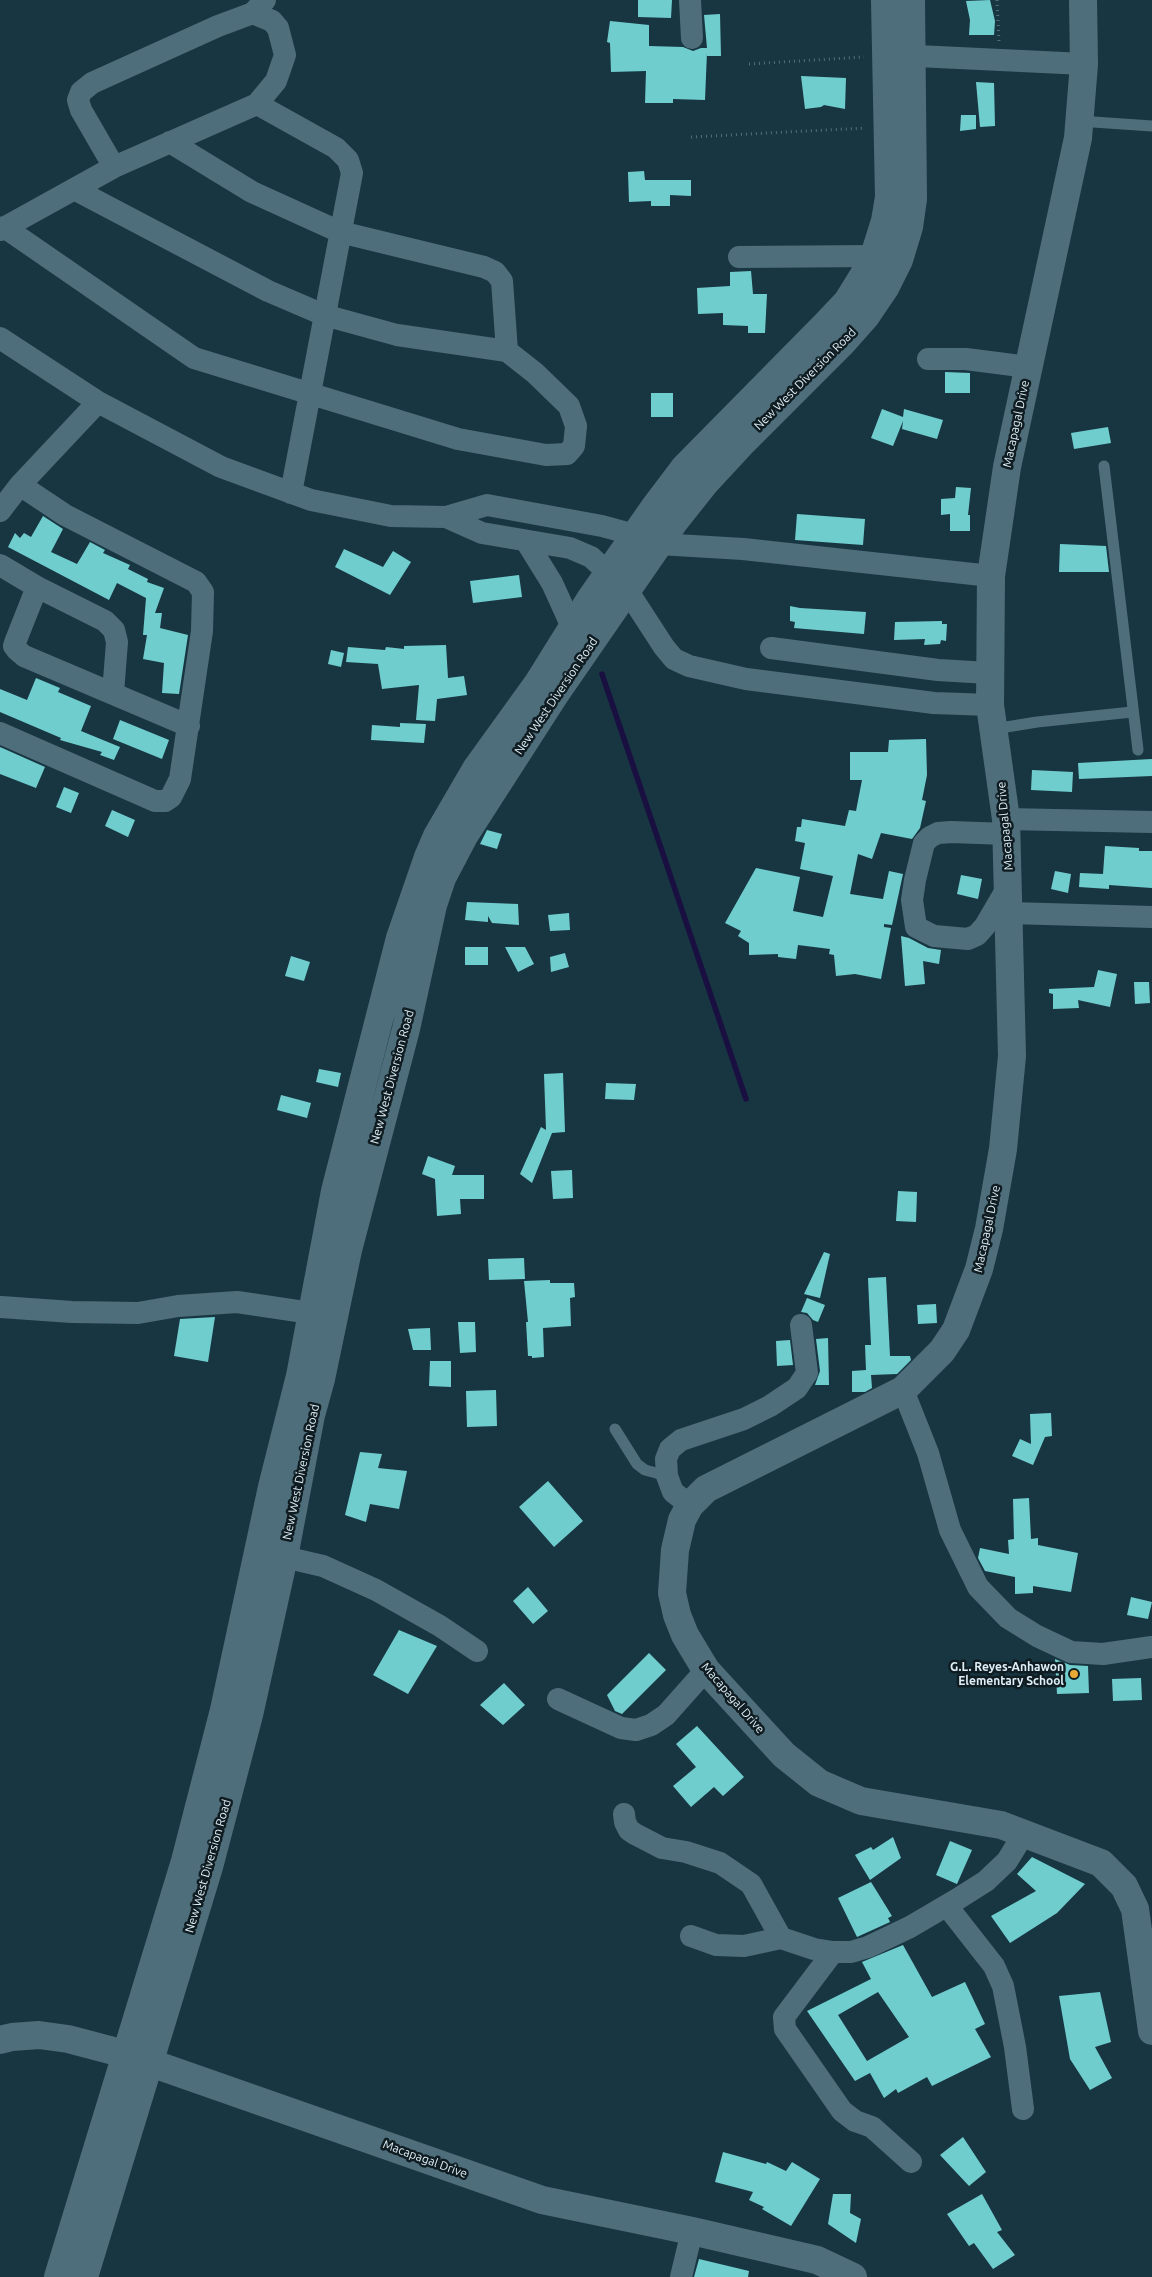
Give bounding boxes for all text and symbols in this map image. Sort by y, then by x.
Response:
street label: New West Diversion Road [751,325,859,433]
street label: Macapagal Drive [1000,379,1032,469]
street label: New West Diversion Road [511,635,601,757]
street label: Macapagal Drive [994,781,1016,871]
street label: New West Diversion Road [367,1008,417,1146]
street label: Macapagal Drive [971,1184,1003,1274]
street label: New West Diversion Road [280,1403,322,1541]
street label: Macapagal Drive [698,1660,768,1736]
place label: G.L. Reyes-Anhawon Elementary School [950,1660,1064,1688]
marker: G.L. Reyes-Anhawon Elementary School [1068,1668,1080,1680]
street label: New West Diversion Road [182,1798,234,1934]
street label: Macapagal Drive [381,2137,469,2181]

